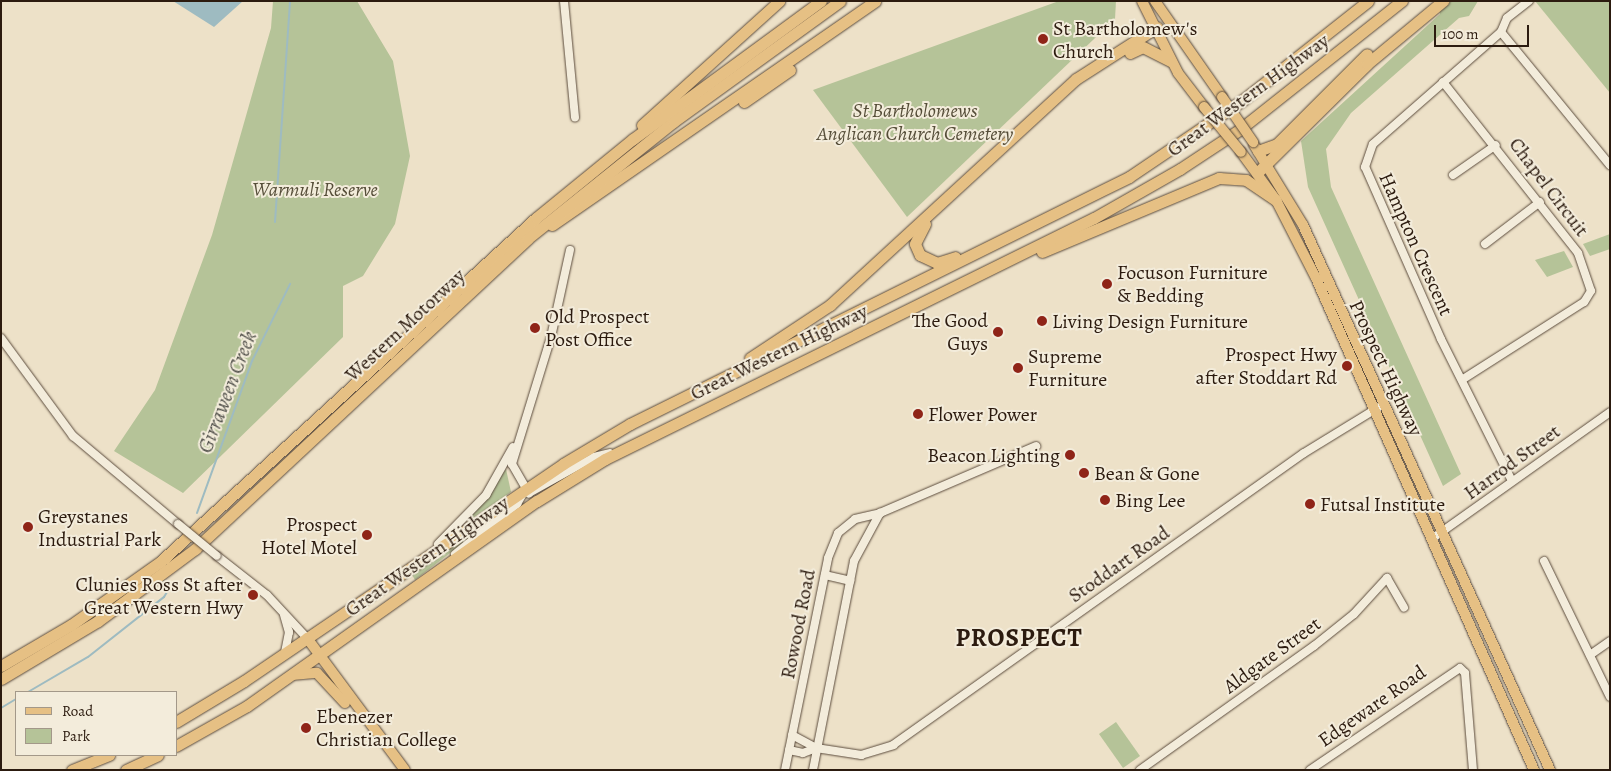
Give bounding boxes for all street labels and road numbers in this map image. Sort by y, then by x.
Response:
street label: Great Western Highway [1162,28,1334,162]
street label: Chapel Circuit [1504,133,1594,241]
street label: Hampton Crescent [1374,169,1458,319]
street label: Western Motorway [340,263,470,387]
street label: Prospect Highway [1344,296,1428,440]
street label: Great Western Highway [687,299,871,405]
street label: Harrod Street [1459,419,1565,505]
street label: Great Western Highway [341,491,513,621]
street label: Stoddart Road [1064,520,1174,608]
street label: Rowood Road [776,567,820,681]
street label: Aldgate Street [1219,612,1325,698]
street label: Edgeware Road [1313,660,1431,752]

